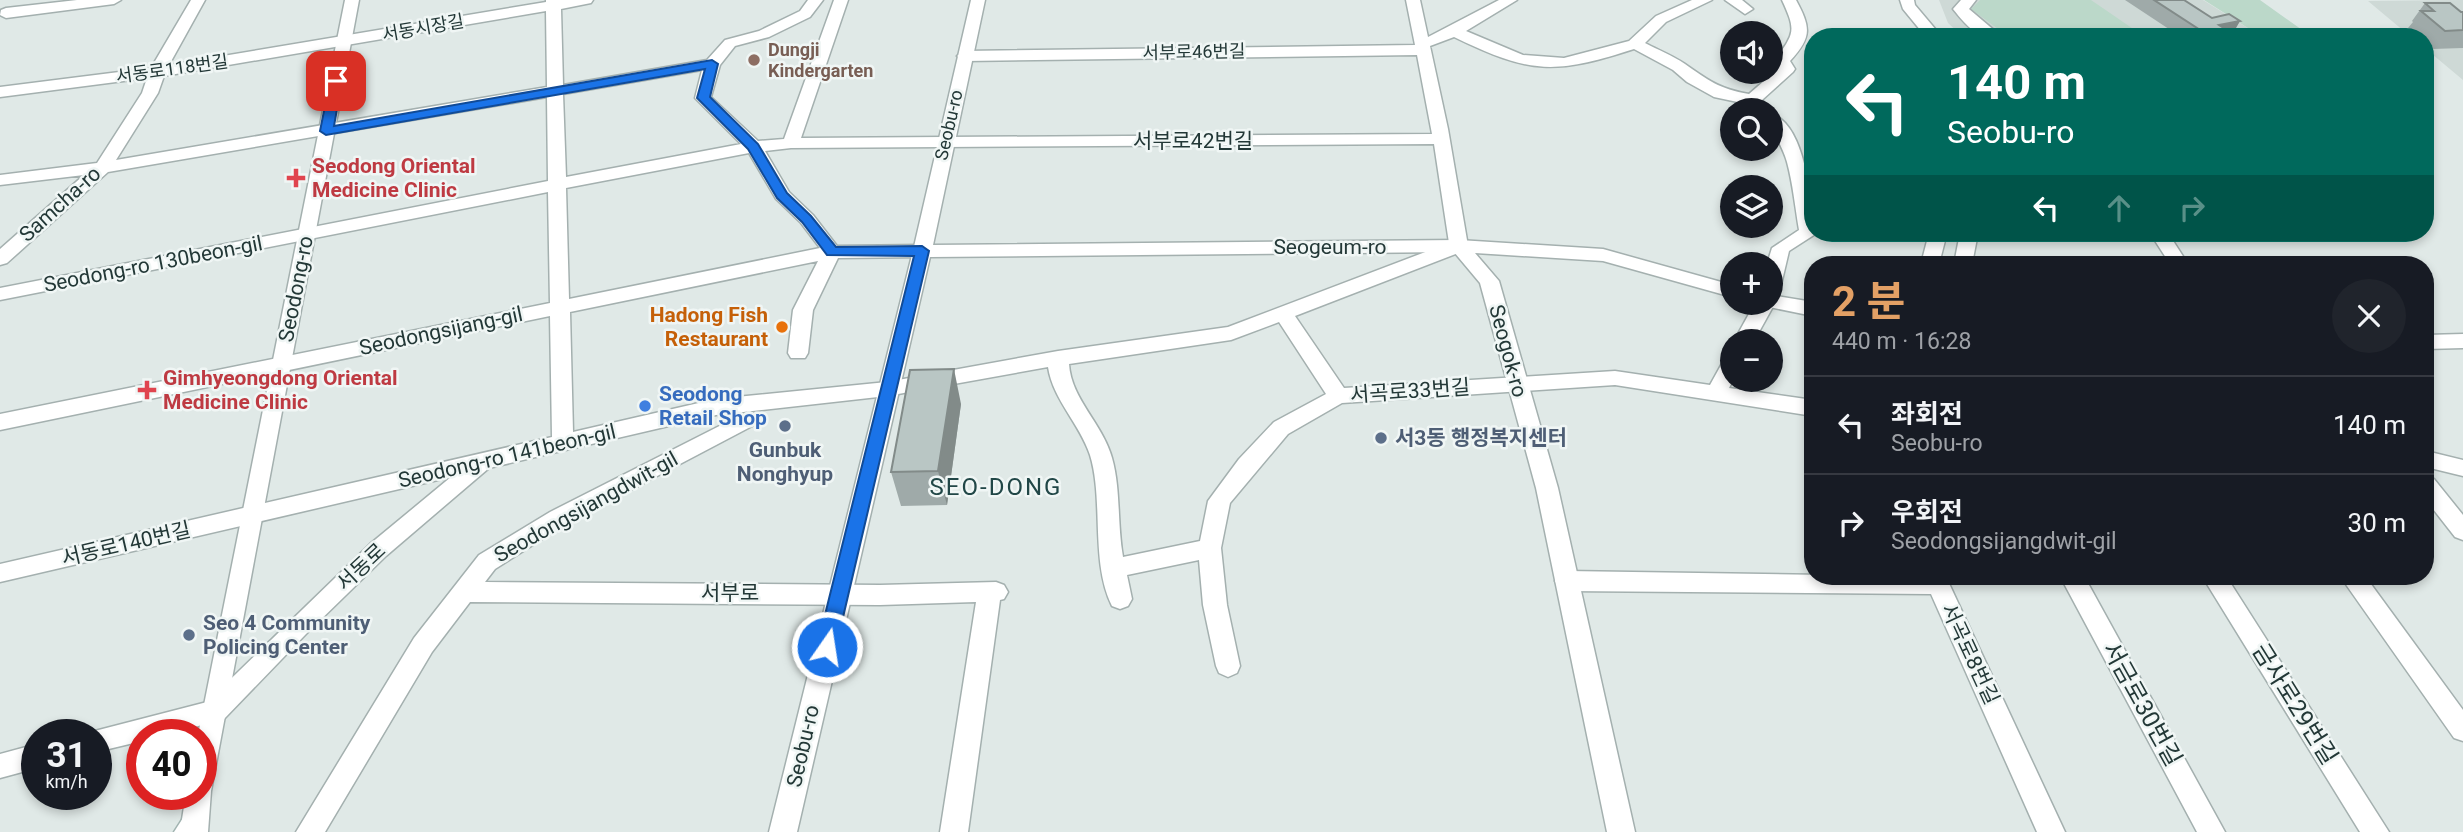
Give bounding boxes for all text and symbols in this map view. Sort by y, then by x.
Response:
street label: 서동시장길 [380,10,466,45]
map controls [1720,21,1783,392]
button: sound [1720,21,1783,84]
place label: Dungji Kindergarten [768,39,873,81]
street label: 서부로46번길 [1142,40,1246,63]
street label: 서동로118번길 [114,50,229,87]
pin [306,51,366,111]
marker: Dungji Kindergarten [746,52,762,68]
text: 140 m [1947,54,2086,111]
icon: left [1832,56,1923,147]
icon: arrive [317,62,355,100]
street label: Seobu-ro [930,88,967,162]
button: search [1720,98,1783,161]
text: Seobu-ro [1947,113,2074,151]
street label: 서부로42번길 [1133,129,1253,153]
place label: Seodong Oriental Medicine Clinic [312,154,476,202]
street label: Samcha-ro [14,161,106,247]
marker: Seodong Oriental Medicine Clinic [286,168,306,188]
button: layers [1720,175,1783,238]
icon: left [2027,189,2065,227]
icon: ahead [2100,189,2138,227]
icon: right [2173,189,2211,227]
street label: Seodong-ro 130beon-gil [42,231,264,297]
street label: Seodong-ro [274,234,318,344]
street label: Seogeum-ro [1273,235,1387,259]
button: + [1720,252,1783,315]
text: 2 분 [1832,277,1905,326]
button: close [2332,279,2406,353]
street label: Seodongsijang-gil [357,302,525,360]
street label: Seogok-ro [1484,302,1532,400]
place label: Hadong Fish Restaurant [650,303,768,351]
marker: Hadong Fish Restaurant [774,319,790,335]
text: 440 m · 16:28 [1832,328,1971,355]
button: − [1720,329,1783,392]
place label: Gimhyeongdong Oriental Medicine Clinic [163,366,398,414]
street label: 서곡로33번길 [1349,375,1471,407]
marker: Gimhyeongdong Oriental Medicine Clinic [137,380,157,400]
place label: Seodong Retail Shop [659,382,767,430]
marker: Seodong Retail Shop [637,398,653,414]
text: 좌회전 [1891,399,1963,429]
icon: left [1832,406,1870,444]
text: 140 m [2333,410,2406,440]
marker: Gunbuk Nonghyup [777,418,793,434]
street label: Seodong-ro 141beon-gil [396,419,618,493]
place label: 서3동 행정복지센터 [1395,426,1567,450]
marker: 서3동 행정복지센터 [1373,430,1389,446]
text: Seobu-ro [1891,430,1983,457]
place label: Gunbuk Nonghyup [737,438,833,486]
street label: Seodongsijangdwit-gil [490,447,682,567]
district label: SEO-DONG [930,473,1062,501]
text: 우회전 [1891,497,1963,527]
icon: right [1832,504,1870,542]
text: 30 m [2348,508,2406,538]
street label: 서동로140번길 [59,517,193,571]
text: Seodongsijangdwit-gil [1891,528,2117,555]
street label: 서동로 [332,538,390,596]
street label: 서부로 [701,581,759,605]
street label: 서곡로8번길 [1936,600,2004,708]
position arrow [790,610,864,684]
place label: Seo 4 Community Policing Center [203,611,371,659]
marker: Seo 4 Community Policing Center [181,627,197,643]
street label: 서금로30번길 [2096,637,2188,771]
street label: 금사로29번길 [2247,638,2343,770]
street label: Seobu-ro [782,703,824,789]
speed limit sign: 40 [126,719,217,810]
text: 31 [46,735,87,776]
text: km/h [45,771,88,792]

